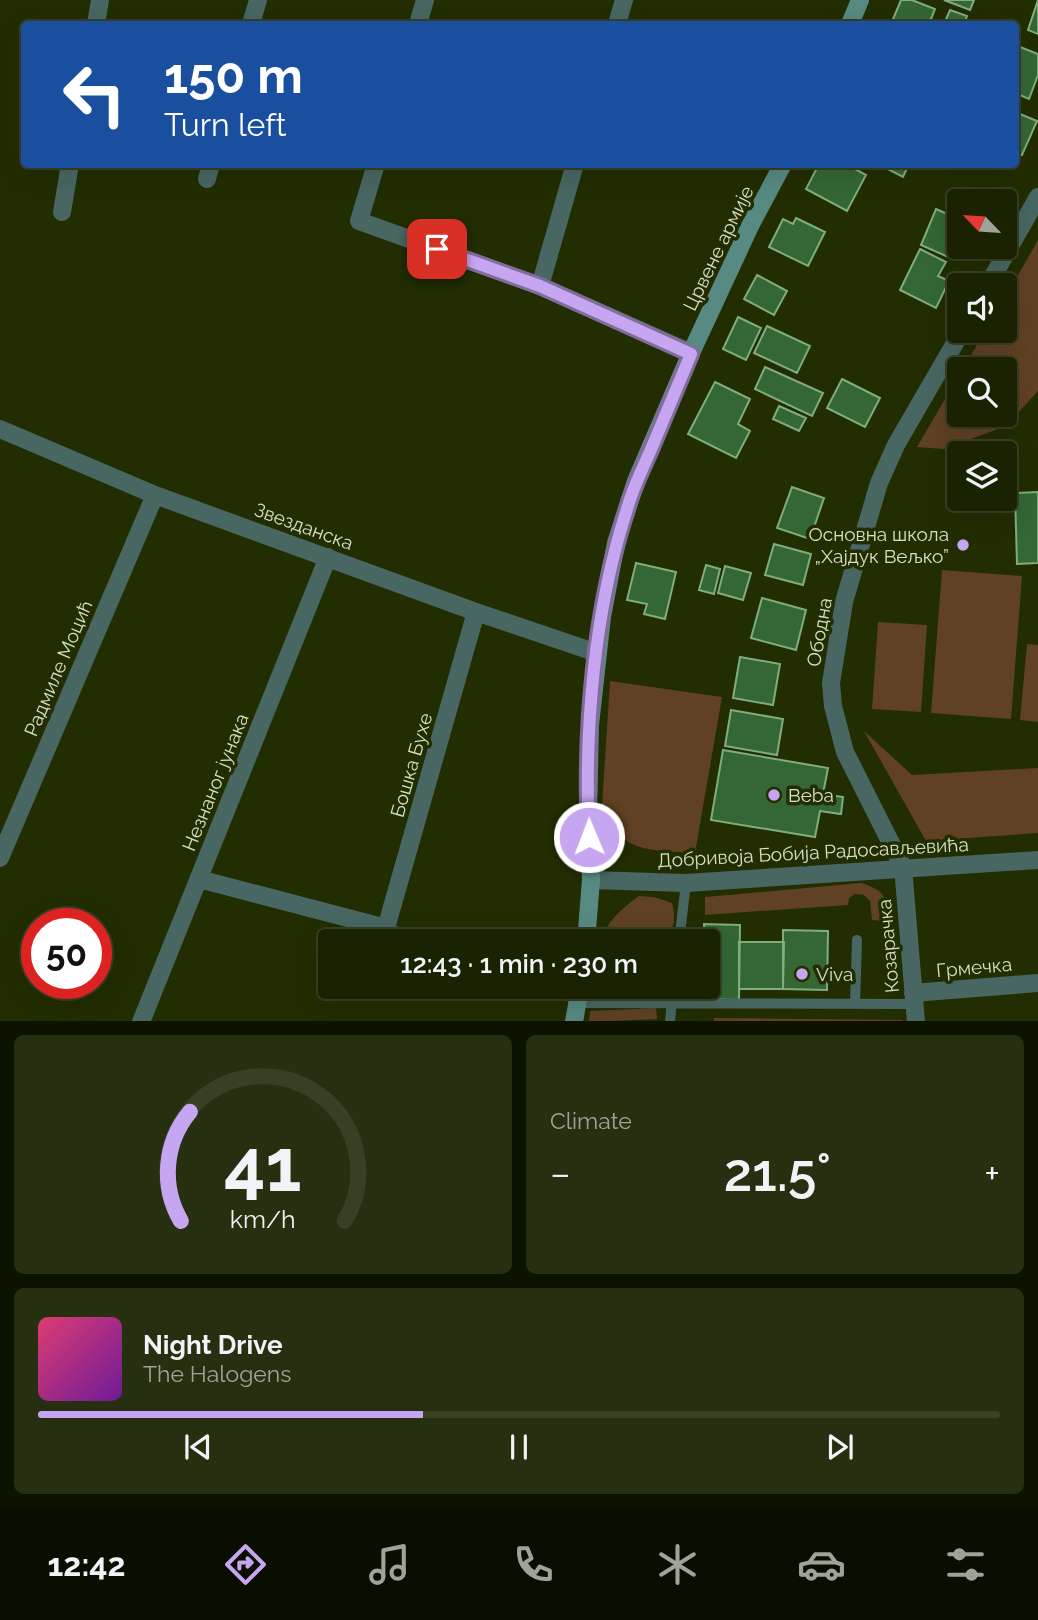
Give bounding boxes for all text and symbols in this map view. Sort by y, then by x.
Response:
text: 150 m [164,47,303,104]
icon: left [49,49,140,140]
text: Turn left [164,106,286,143]
street label: Црвене армије [678,182,758,314]
north arrow [947,189,1017,259]
map controls [947,189,1017,511]
pin [407,219,467,279]
icon: arrive [418,230,456,268]
button: sound [947,273,1017,343]
button: search [947,357,1017,427]
button: layers [947,441,1017,511]
street label: Звезданска [252,498,356,554]
place label: Основна школа „Хајдук Вељко” [808,523,949,567]
marker: Основна школа „Хајдук Вељко” [955,537,971,553]
street label: Ободна [802,596,836,668]
street label: Радмиле Моцић [19,597,97,739]
street label: Незнаног јунака [177,710,253,854]
street label: Бошка Бухе [386,710,436,820]
place label: Beba [788,784,834,806]
marker: Beba [766,787,782,803]
position arrow [552,800,626,874]
street label: Добривоја Бобија Радосављевића [657,833,969,871]
street label: Козарачка [873,898,903,994]
speed limit sign: 50 [21,908,112,999]
text: 12:43 · 1 min · 230 m [400,949,638,979]
street label: Грмечка [935,953,1013,981]
place label: Viva [816,963,853,985]
marker: Viva [794,966,810,982]
text: Climate [550,1107,632,1134]
text: 41 [224,1123,302,1208]
text: 21.5° [724,1142,831,1203]
text: − [550,1151,570,1196]
text: + [984,1151,1000,1196]
text: km/h [230,1203,296,1233]
text: Night Drive [143,1330,282,1360]
text: The Halogens [143,1360,291,1387]
icon: previous [179,1428,217,1466]
icon: pause [500,1428,538,1466]
icon: next [821,1428,859,1466]
icon: directions [221,1540,270,1589]
icon: music [365,1540,414,1589]
icon: phone [509,1540,558,1589]
icon: climate [653,1540,702,1589]
icon: car [797,1540,846,1589]
icon: filters [941,1540,990,1589]
text: 12:42 [48,1546,126,1583]

